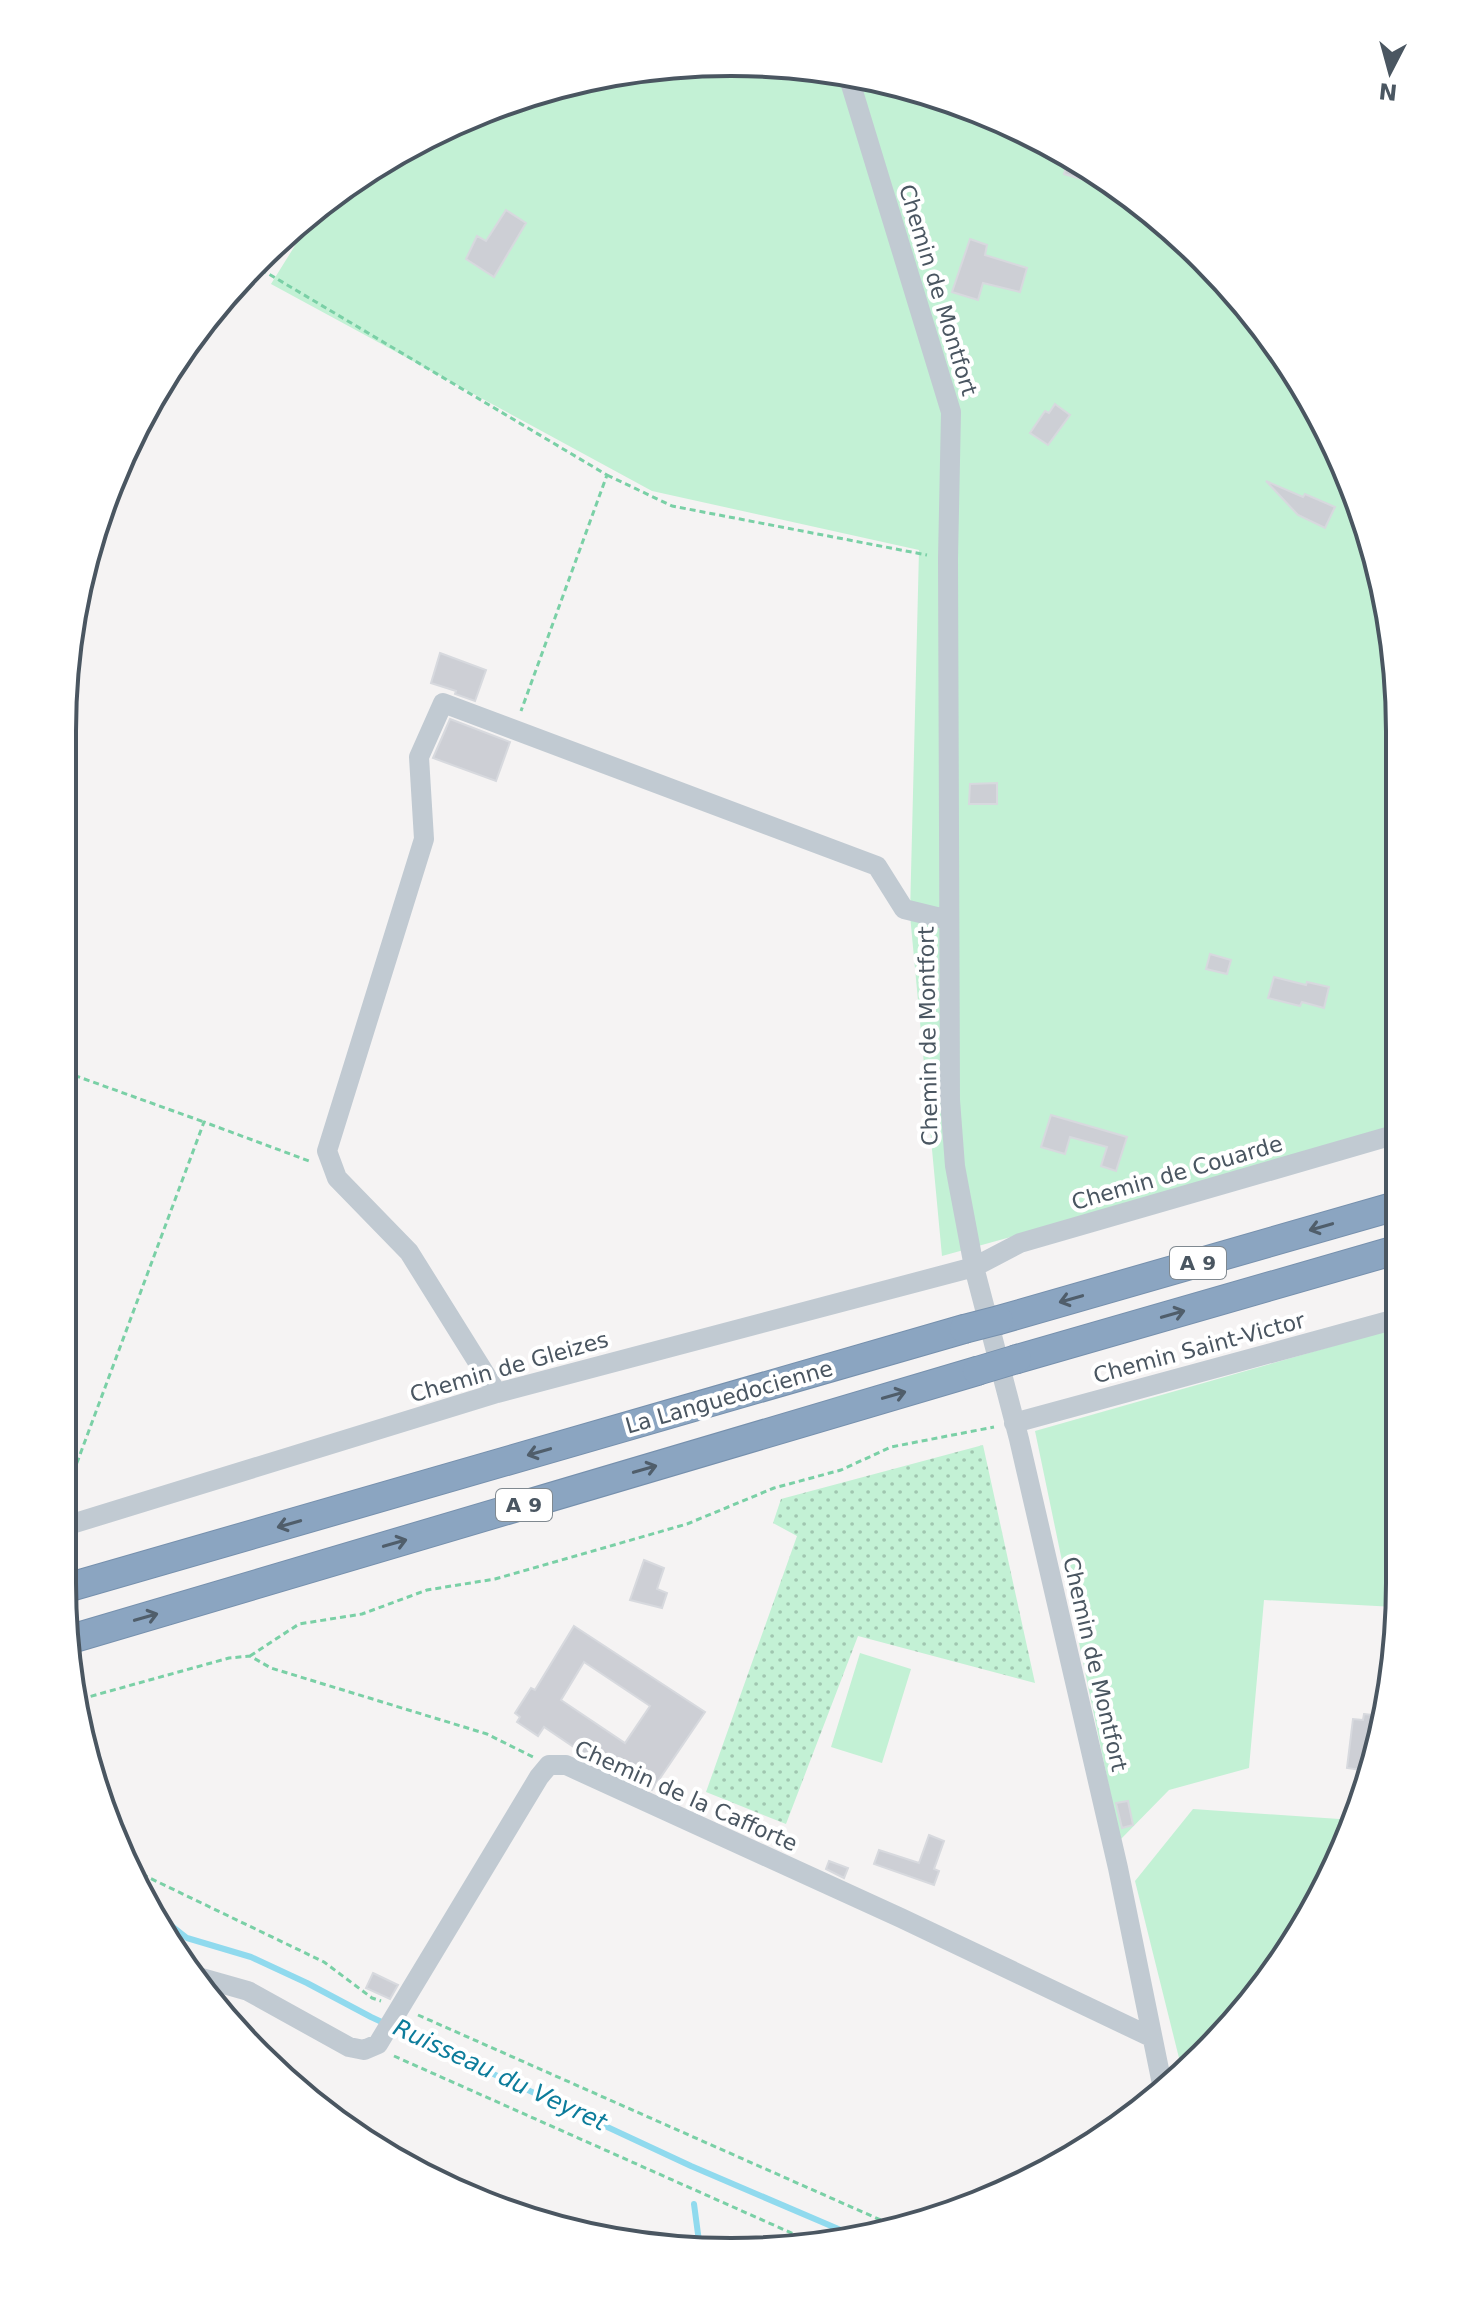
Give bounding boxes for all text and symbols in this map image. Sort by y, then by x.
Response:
north arrow [1350,32,1430,112]
text: N [1377,78,1398,105]
street label: Chemin de Montfort [894,181,982,399]
street label: Chemin de Montfort [914,926,942,1146]
street label: Chemin de Couarde [1069,1131,1285,1215]
one-way arrow [1309,1220,1335,1235]
road number: A 9 [1170,1247,1226,1279]
one-way arrow [1059,1292,1085,1307]
one-way arrow [1160,1306,1186,1321]
street label: Chemin Saint-Victor [1090,1307,1308,1388]
street label: Chemin de Gleizes [407,1327,611,1407]
street label: La Languedocienne [622,1355,836,1439]
one-way arrow [880,1387,906,1402]
one-way arrow [527,1445,552,1460]
one-way arrow [631,1461,657,1476]
road number: A 9 [496,1489,552,1521]
one-way arrow [277,1517,303,1532]
one-way arrow [382,1535,408,1550]
street label: Chemin de Montfort [1058,1554,1132,1774]
one-way arrow [133,1609,158,1623]
street label: Chemin de la Cafforte [571,1736,801,1856]
water label: Ruisseau du Veyret [389,2013,612,2137]

